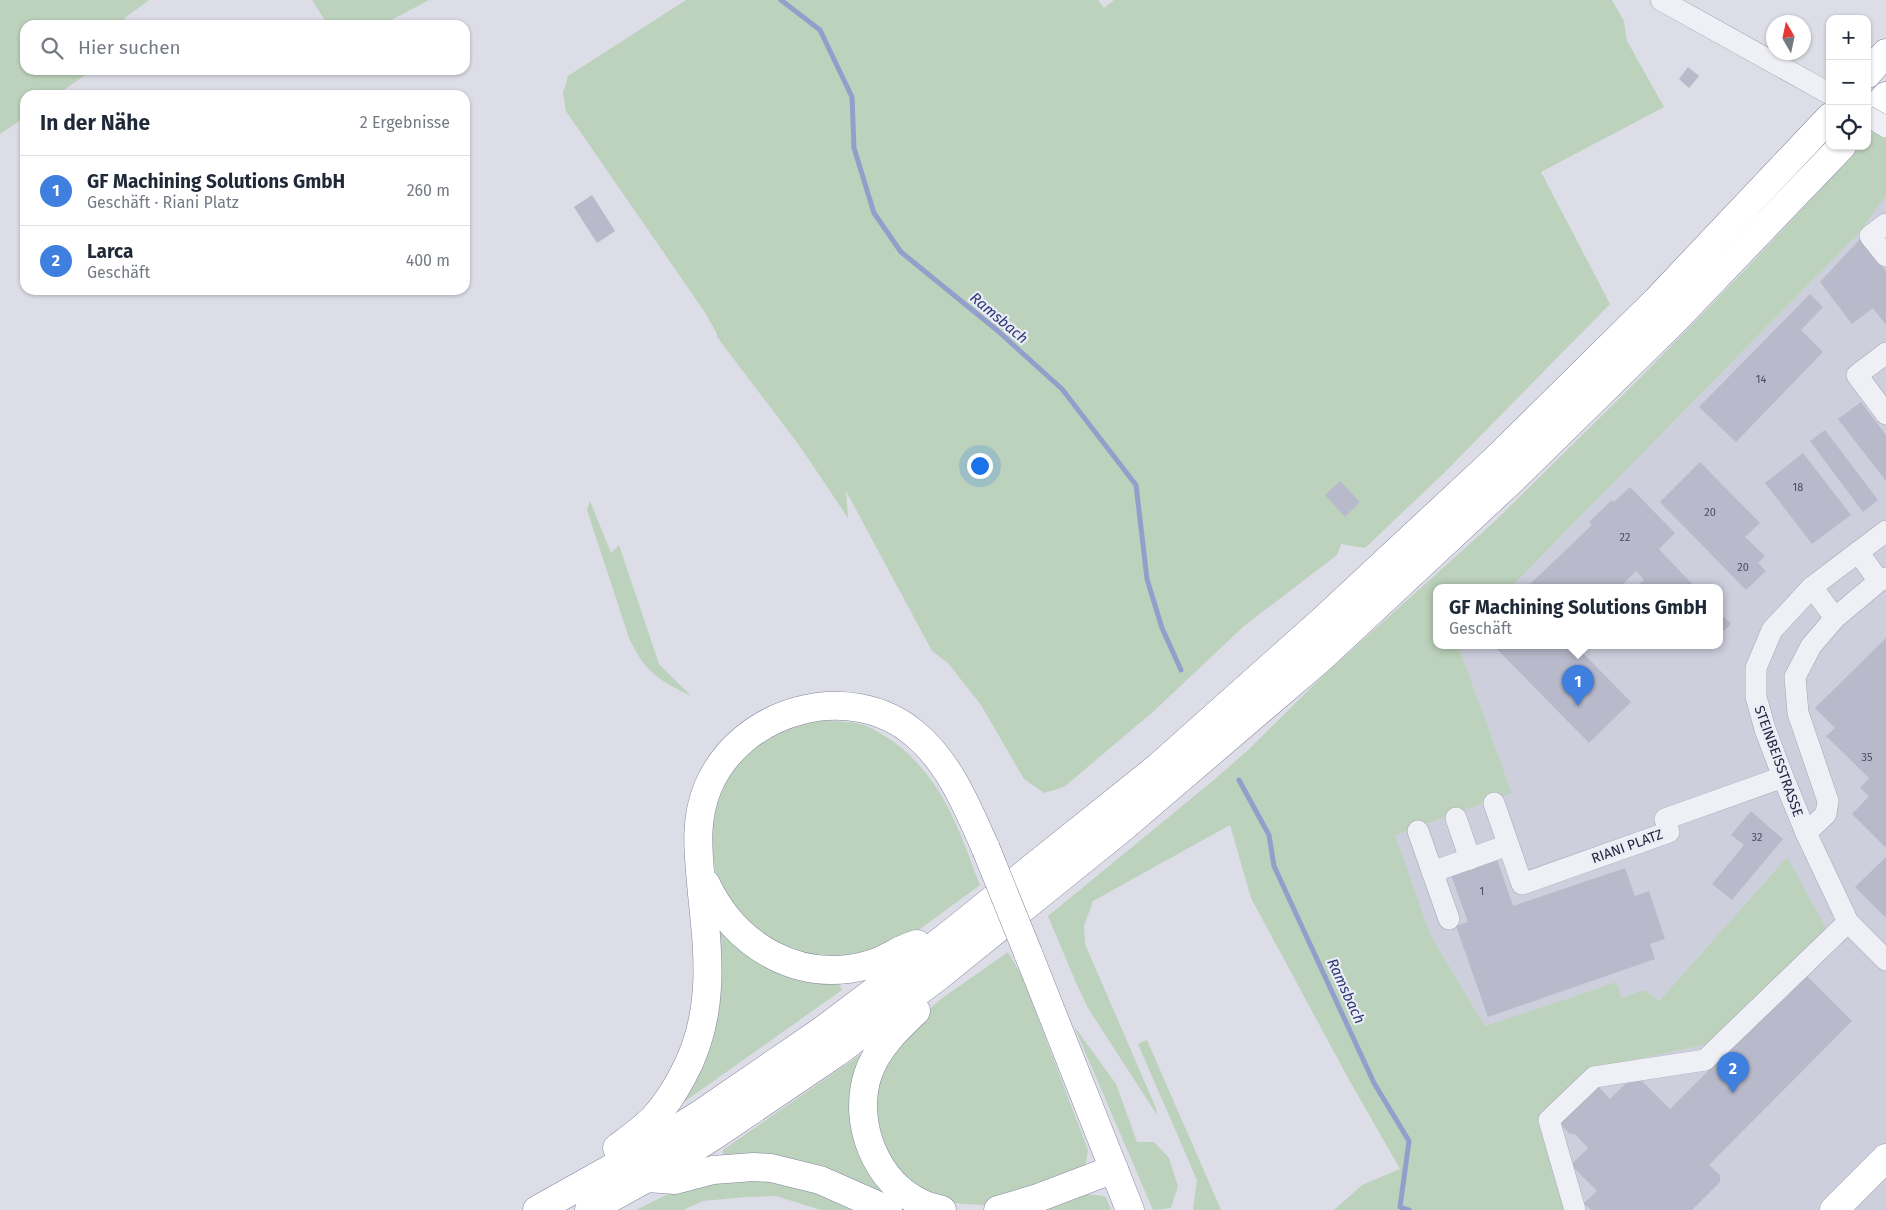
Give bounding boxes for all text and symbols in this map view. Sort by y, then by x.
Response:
north arrow [1766,15,1811,60]
map controls [1826,15,1871,150]
button: + [1826,15,1871,60]
search box [20,20,470,75]
icon: search [38,34,66,62]
text: Hier suchen [78,36,181,59]
button: − [1826,60,1871,105]
button: locate [1826,105,1871,150]
text: In der Nähe [40,110,150,136]
text: 2 Ergebnisse [360,113,450,132]
text: GF Machining Solutions GmbH [87,170,345,193]
text: 1 [52,181,60,200]
text: 260 m [407,181,450,200]
text: Geschäft · Riani Platz [87,193,239,212]
text: Larca [87,240,133,263]
text: 2 [52,251,60,270]
text: 400 m [406,251,450,270]
text: Geschäft [87,263,150,282]
water label: Ramsbach [966,289,1032,347]
house number: 14 [1756,373,1766,386]
your location [967,453,993,479]
house number: 18 [1793,481,1803,494]
house number: 20 [1704,506,1716,519]
house number: 22 [1620,531,1630,544]
house number: 20 [1737,561,1749,574]
popup [1433,584,1723,649]
text: GF Machining Solutions GmbH [1449,596,1707,619]
text: Geschäft [1449,619,1512,638]
pin: 1 [1562,665,1594,706]
street label: STEINBEISSTRASSE [1751,703,1807,819]
house number: 35 [1862,751,1873,764]
street label: RIANI PLATZ [1589,826,1665,867]
house number: 32 [1752,831,1762,844]
house number: 1 [1480,885,1484,898]
water label: Ramsbach [1323,955,1369,1027]
pin: 2 [1717,1052,1749,1093]

